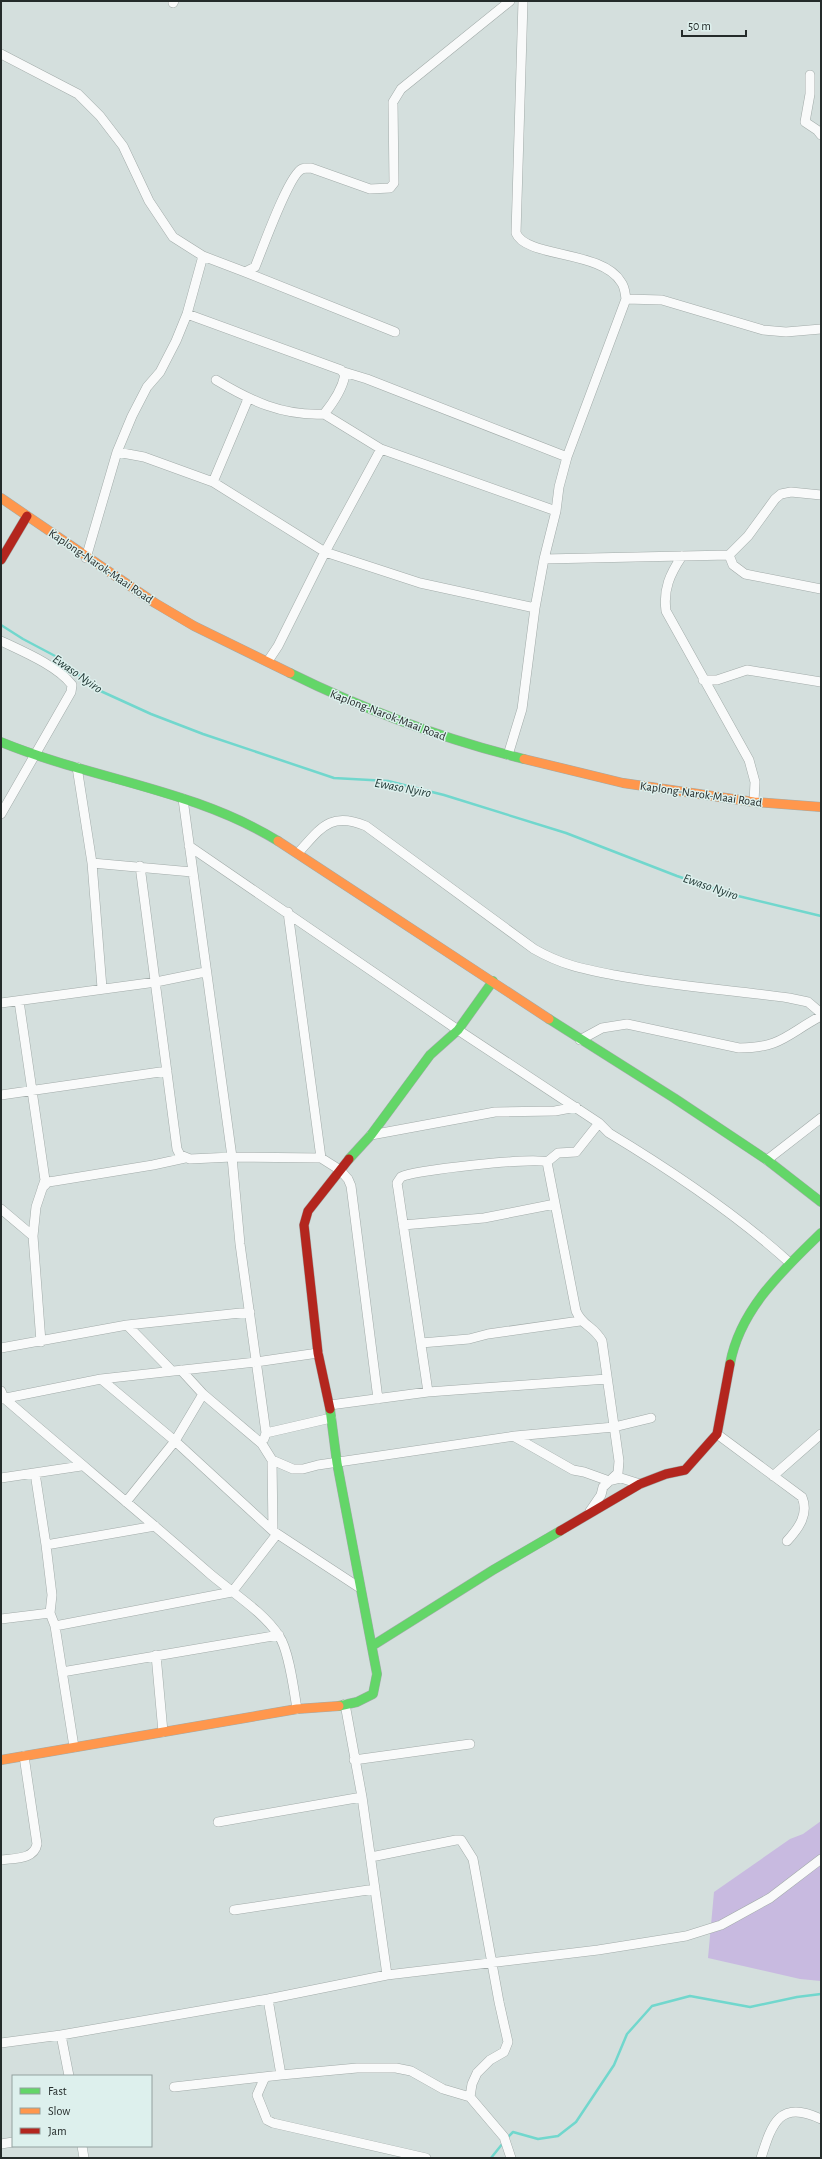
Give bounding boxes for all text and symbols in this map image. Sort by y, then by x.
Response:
scale bar [682,12,746,38]
text: 50 m [688,20,711,32]
street label: Kaplong-Narok-Maai Road [47,527,155,605]
water label: Ewaso Nyiro [50,652,104,696]
street label: Kaplong-Narok-Maai Road [328,687,448,743]
water label: Ewaso Nyiro [373,777,432,800]
street label: Kaplong-Narok-Maai Road [639,780,763,808]
water label: Ewaso Nyiro [681,872,740,903]
legend [12,2075,152,2147]
text: Fast [48,2085,67,2097]
text: Slow [48,2105,70,2117]
text: Jam [48,2125,67,2137]

